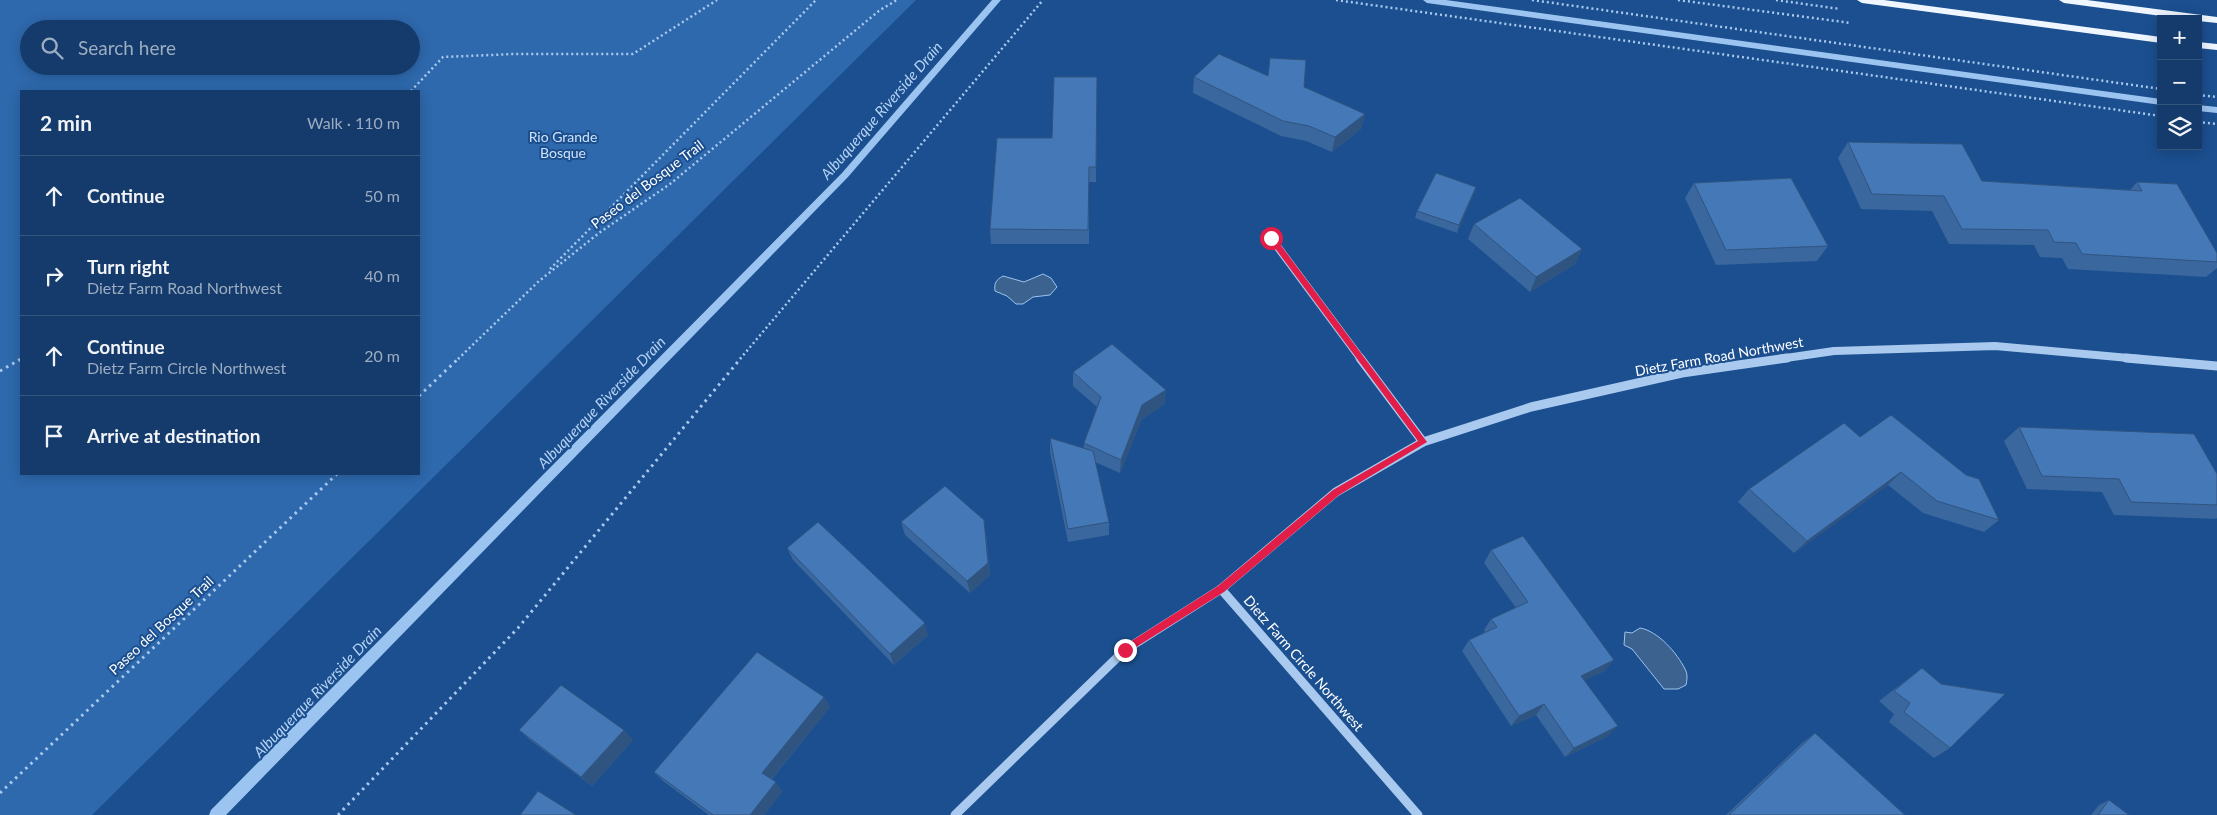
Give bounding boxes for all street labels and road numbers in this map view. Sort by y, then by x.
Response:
street label: Paseo del Bosque Trail [587,136,707,232]
street label: Dietz Farm Road Northwest [1634,333,1804,379]
street label: Paseo del Bosque Trail [105,572,217,678]
street label: Dietz Farm Circle Northwest [1240,592,1368,734]

